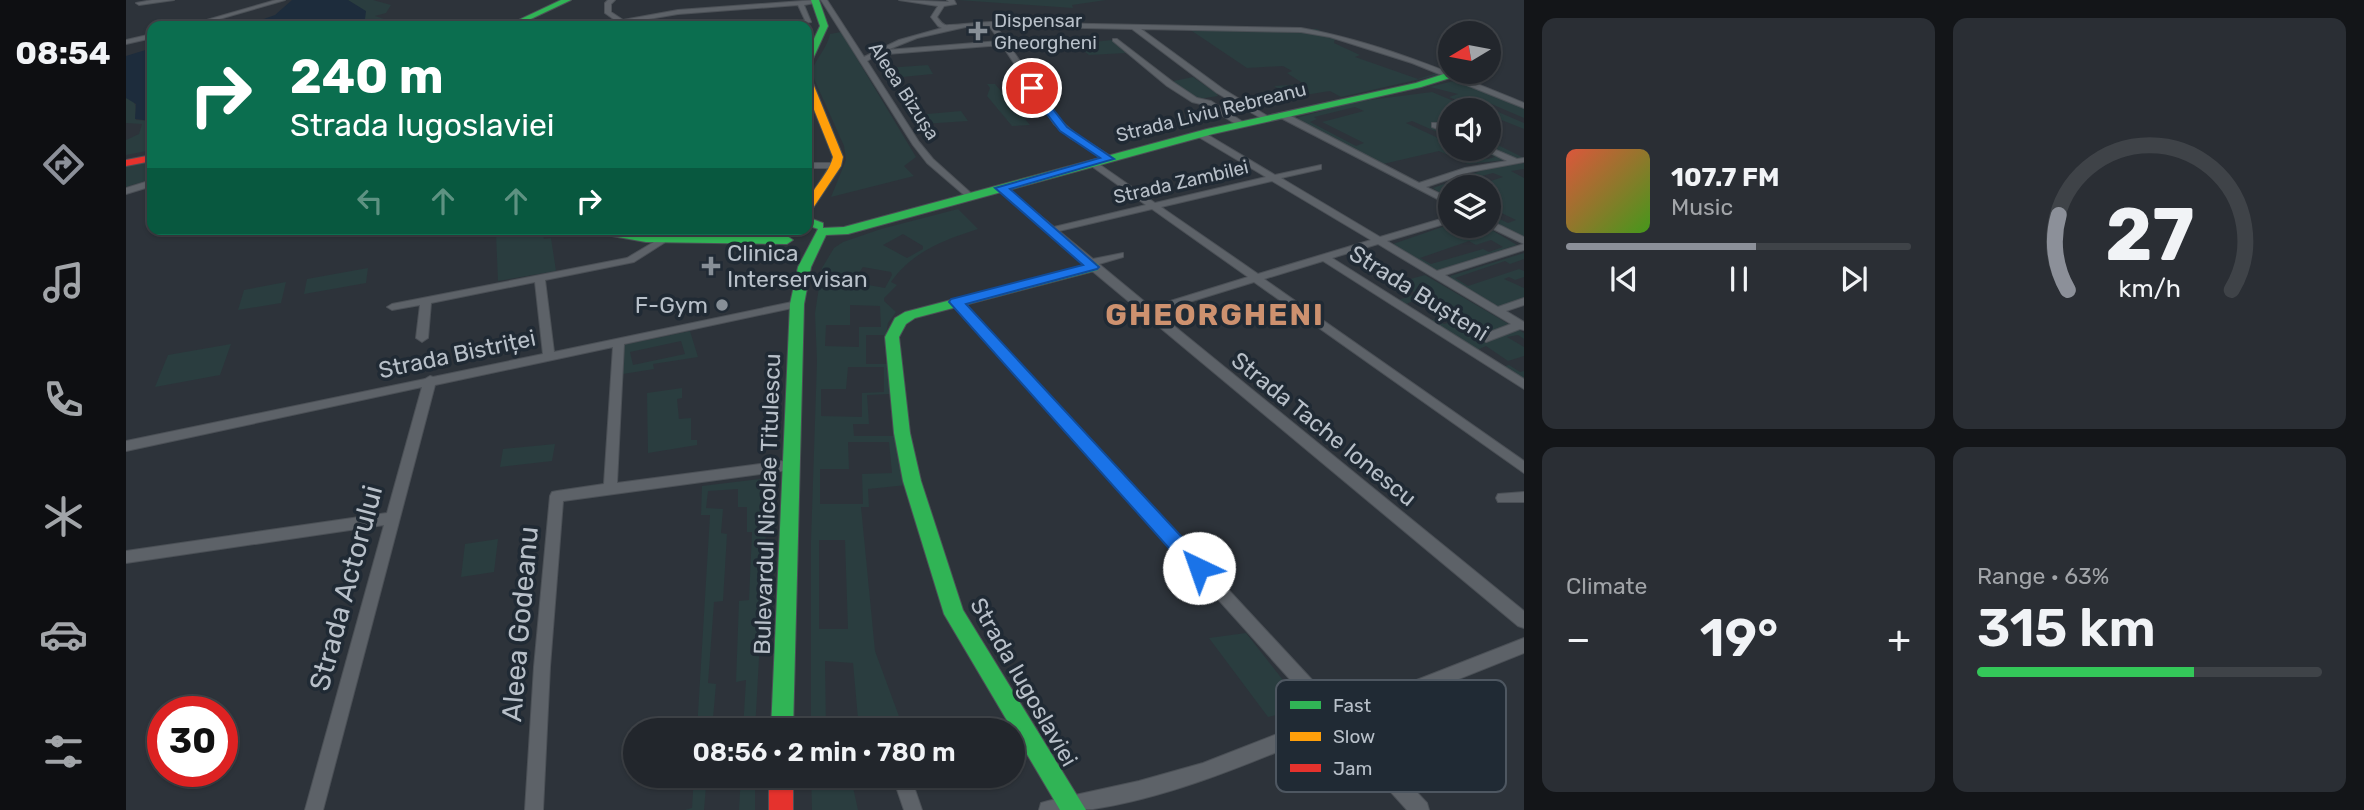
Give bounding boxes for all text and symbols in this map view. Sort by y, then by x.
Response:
place label: Dispensar Gheorgheni [994,9,1097,54]
marker: Dispensar Gheorgheni [968,21,988,41]
north arrow [1438,21,1502,84]
map controls [1438,21,1501,238]
text: 08:54 [15,34,111,72]
street label: Aleea Bizușa [864,38,944,144]
text: 240 m [290,47,444,105]
icon: right [175,49,266,140]
pin [1002,58,1062,118]
icon: arrive [1013,69,1051,107]
street label: Strada Liviu Rebreanu [1114,77,1308,147]
button: sound [1438,98,1501,161]
text: Strada Iugoslaviei [290,106,555,144]
icon: directions [39,140,88,189]
street label: Strada Zambilei [1111,155,1251,209]
text: 107.7 FM [1671,162,1780,193]
button: layers [1438,175,1501,238]
icon: left [351,182,389,220]
icon: ahead [424,182,462,220]
icon: ahead [497,182,535,220]
icon: right [570,182,608,220]
text: 27 [2105,192,2194,278]
text: Music [1671,193,1733,221]
place label: Clinica Interservisan [727,239,868,293]
street label: Strada Bușteni [1344,239,1494,347]
marker: Clinica Interservisan [701,256,721,276]
icon: music [39,258,88,307]
icon: previous [1605,260,1643,298]
icon: pause [1720,260,1758,298]
icon: next [1835,260,1873,298]
text: km/h [2118,274,2181,303]
place label: F-Gym [635,291,708,319]
marker: F-Gym [714,297,730,313]
district label: GHEORGHENI [1105,297,1325,333]
street label: Strada Bistriței [376,324,538,384]
street label: Strada Tache Ionescu [1226,346,1422,512]
street label: Bulevardul Nicolae Titulescu [748,353,786,655]
icon: phone [39,375,88,424]
street label: Strada Actorului [303,482,389,694]
icon: climate [39,492,88,541]
street label: Aleea Godeanu [495,525,545,723]
position arrow [1162,531,1236,605]
text: Range · 63% [1977,562,2109,590]
text: Climate [1566,572,1647,600]
street label: Strada Iugoslaviei [964,593,1084,771]
text: 315 km [1977,597,2156,659]
text: 19° [1700,607,1778,669]
icon: car [39,610,88,659]
text: − [1566,616,1591,662]
text: + [1887,616,1911,662]
legend [1276,680,1506,792]
text: Fast [1333,694,1372,717]
speed limit sign: 30 [147,696,238,787]
text: Slow [1333,725,1375,748]
icon: filters [39,727,88,776]
text: 08:56 · 2 min · 780 m [692,737,956,768]
text: Jam [1333,757,1372,780]

